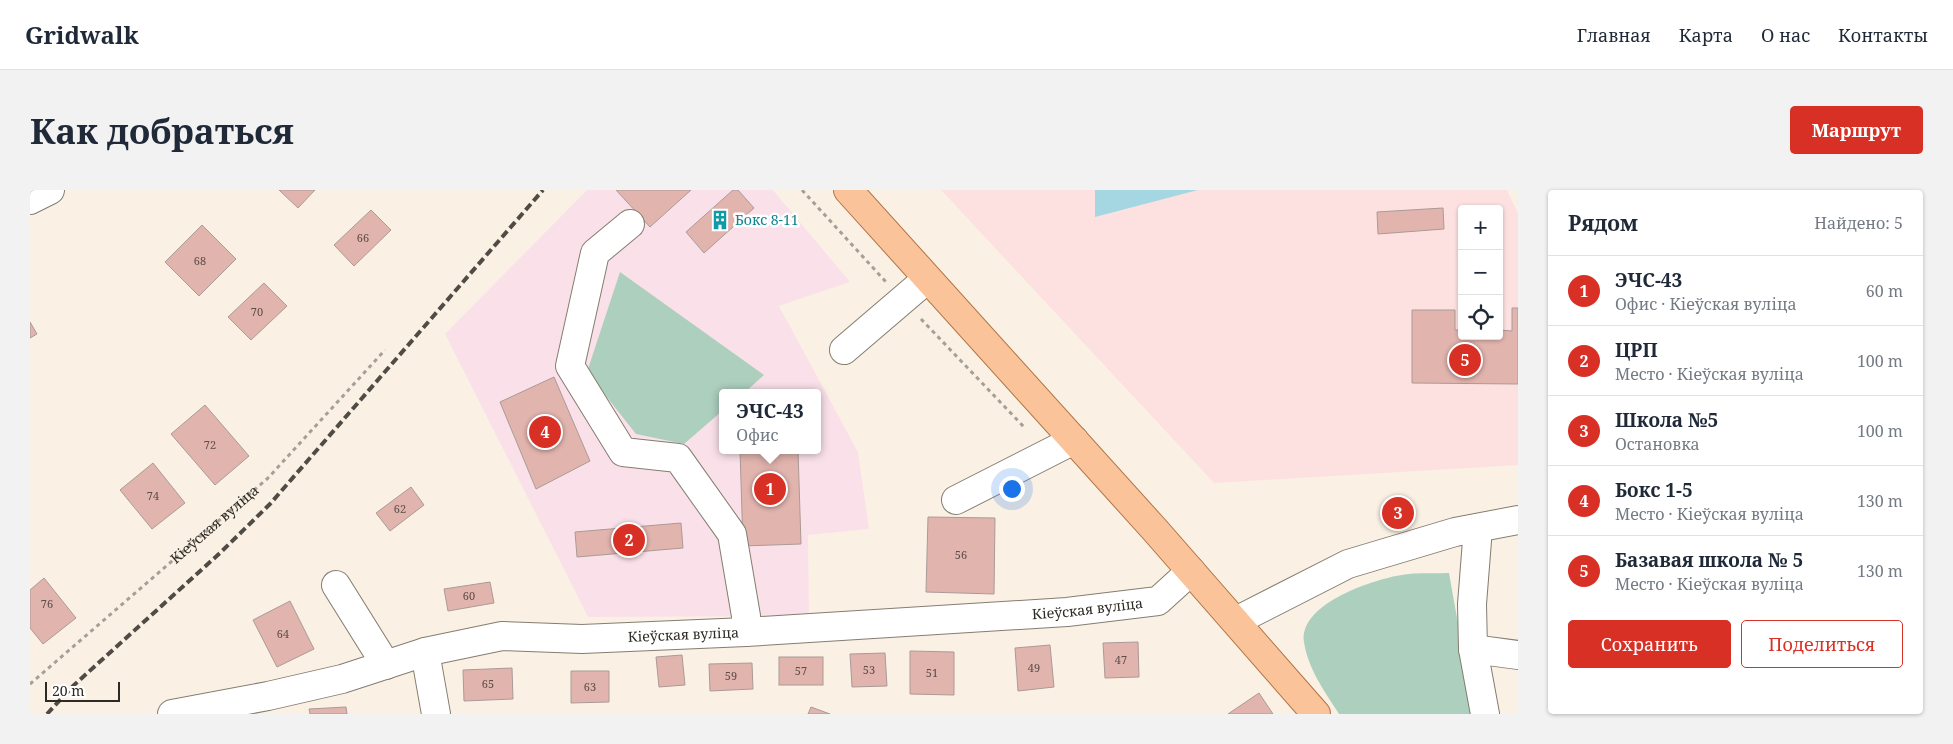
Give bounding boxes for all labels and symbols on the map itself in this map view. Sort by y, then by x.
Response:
building icon: Бокс 8-11 [709,209,731,231]
place label: Бокс 8-11 [735,210,799,229]
house number: 66 [357,230,369,245]
house number: 68 [194,253,206,268]
house number: 70 [251,304,263,319]
pin: 5 [1449,341,1481,379]
pin: 4 [529,413,561,451]
house number: 72 [204,437,216,452]
pin: 1 [754,470,786,508]
your location [999,476,1025,502]
street label: Кіеўская вуліца [166,480,262,568]
house number: 74 [147,488,159,503]
pin: 3 [1382,494,1414,532]
house number: 62 [394,501,406,516]
pin: 2 [613,521,645,559]
house number: 56 [955,547,967,562]
house number: 60 [463,588,475,603]
street label: Кіеўская вуліца [1031,593,1144,623]
house number: 76 [41,596,53,611]
street label: Кіеўская вуліца [627,622,739,646]
house number: 64 [277,626,289,641]
house number: 47 [1115,652,1127,667]
house number: 49 [1028,660,1040,675]
house number: 53 [863,662,875,677]
house number: 57 [795,663,807,678]
house number: 51 [926,665,938,680]
house number: 59 [725,668,737,683]
house number: 65 [482,676,494,691]
scale bar [45,679,120,702]
house number: 63 [584,679,596,694]

